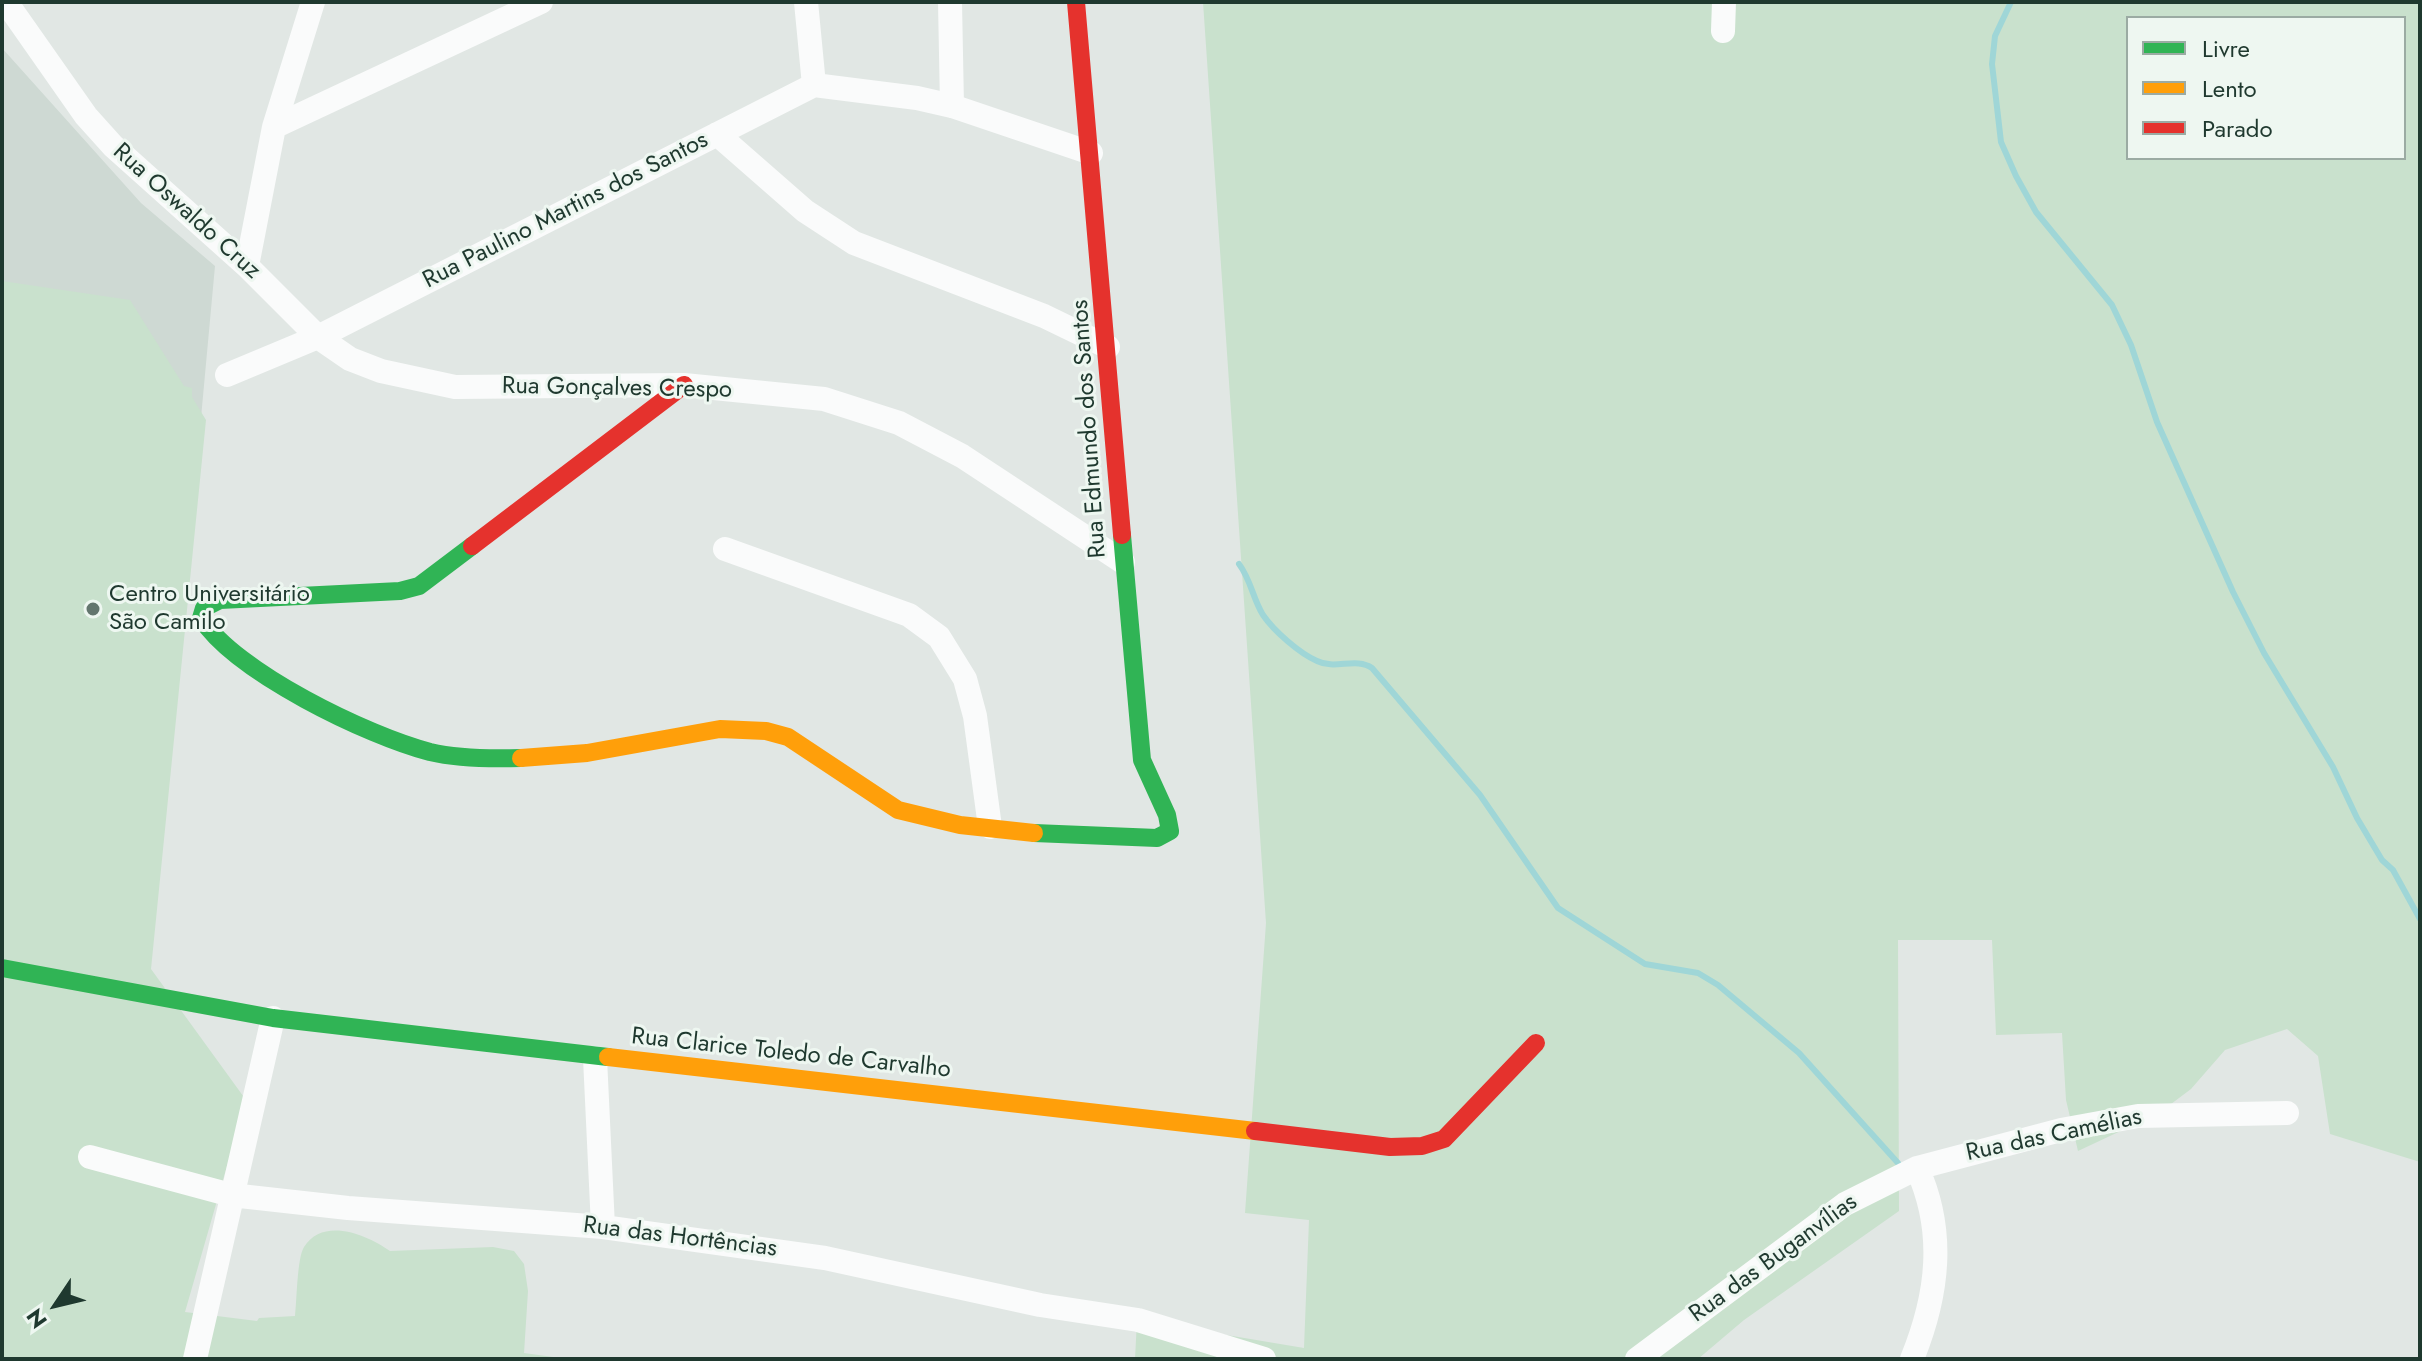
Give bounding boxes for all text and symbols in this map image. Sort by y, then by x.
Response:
legend [2126,16,2406,160]
text: Livre [2202,31,2250,66]
text: Lento [2202,71,2257,106]
text: Parado [2202,111,2273,146]
street label: Rua Paulino Martins dos Santos [419,126,713,296]
street label: Rua Oswaldo Cruz [106,138,266,286]
street label: Rua Edmundo dos Santos [1067,299,1113,559]
street label: Rua Gonçalves Crespo [502,373,732,405]
place label: Centro Universitário São Camilo [109,581,310,637]
marker: Centro Universitário São Camilo [84,600,102,618]
street label: Rua Clarice Toledo de Carvalho [630,1023,952,1085]
street label: Rua das Camélias [1964,1103,2144,1169]
street label: Rua das Buganvílias [1684,1188,1864,1330]
street label: Rua das Hortências [581,1212,779,1264]
north arrow [16,1265,96,1345]
text: N [18,1302,54,1335]

